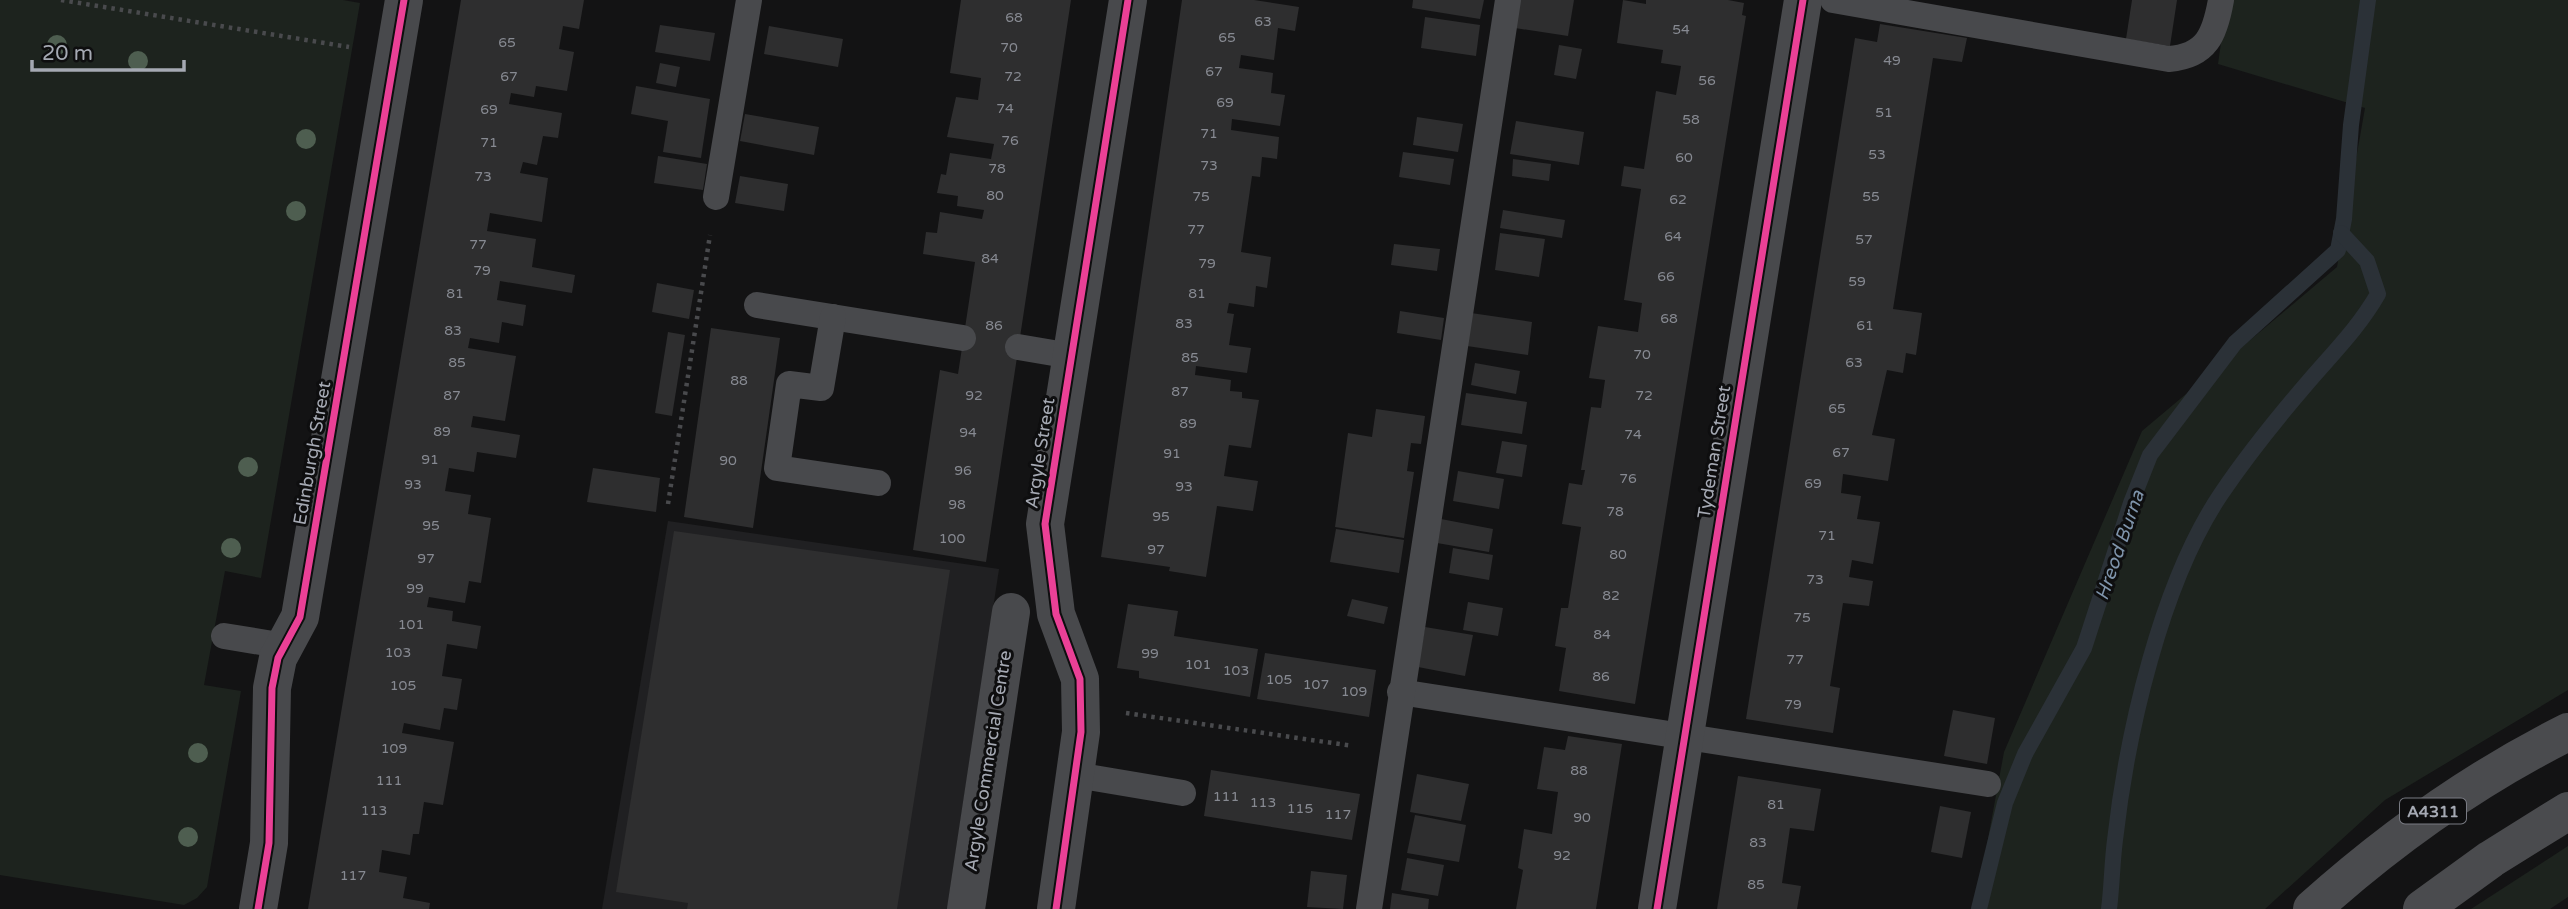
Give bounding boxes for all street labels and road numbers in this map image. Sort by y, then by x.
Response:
street label: Edinburgh Street [289,379,335,527]
street label: Tydeman Street [1693,384,1735,520]
street label: Argyle Street [1020,396,1060,510]
street label: Argyle Commercial Centre [960,649,1016,873]
road number: A4311 [2400,798,2466,824]

